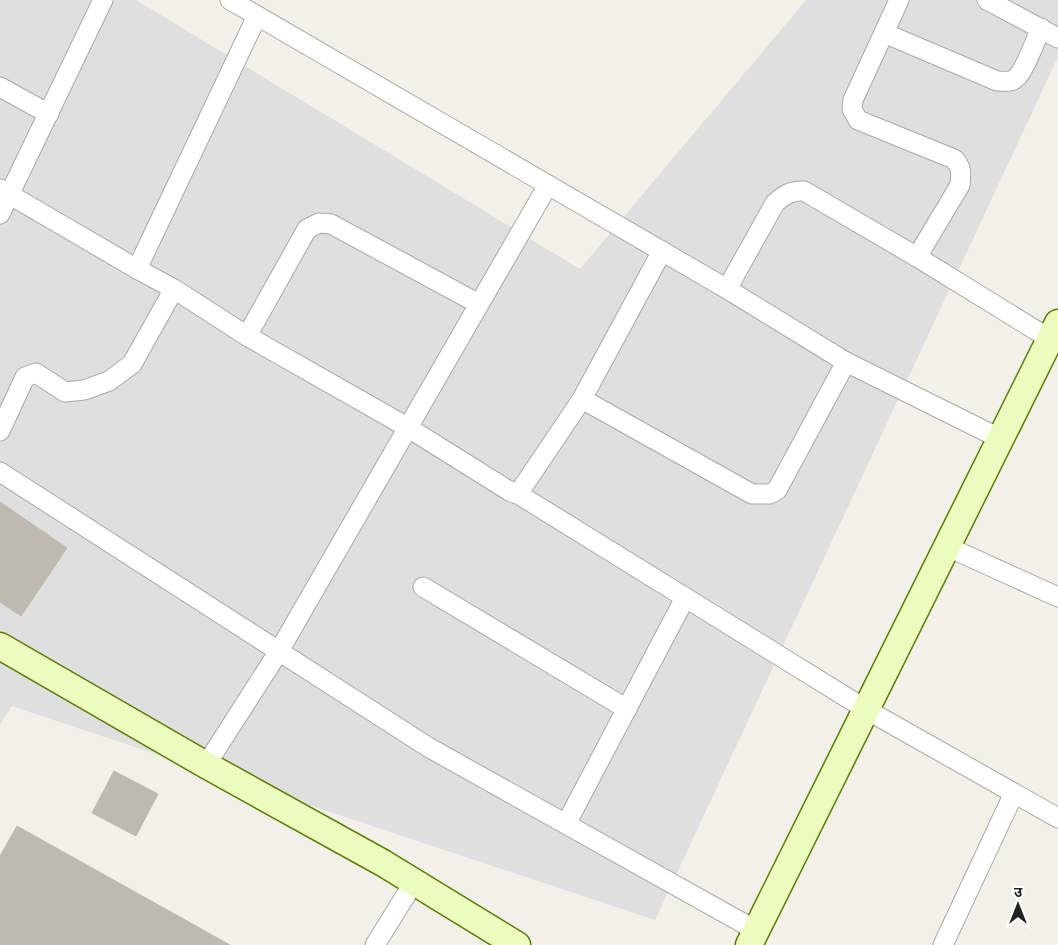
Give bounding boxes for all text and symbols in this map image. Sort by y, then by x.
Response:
north arrow [993,880,1043,930]
text: उ [1014,884,1023,901]

